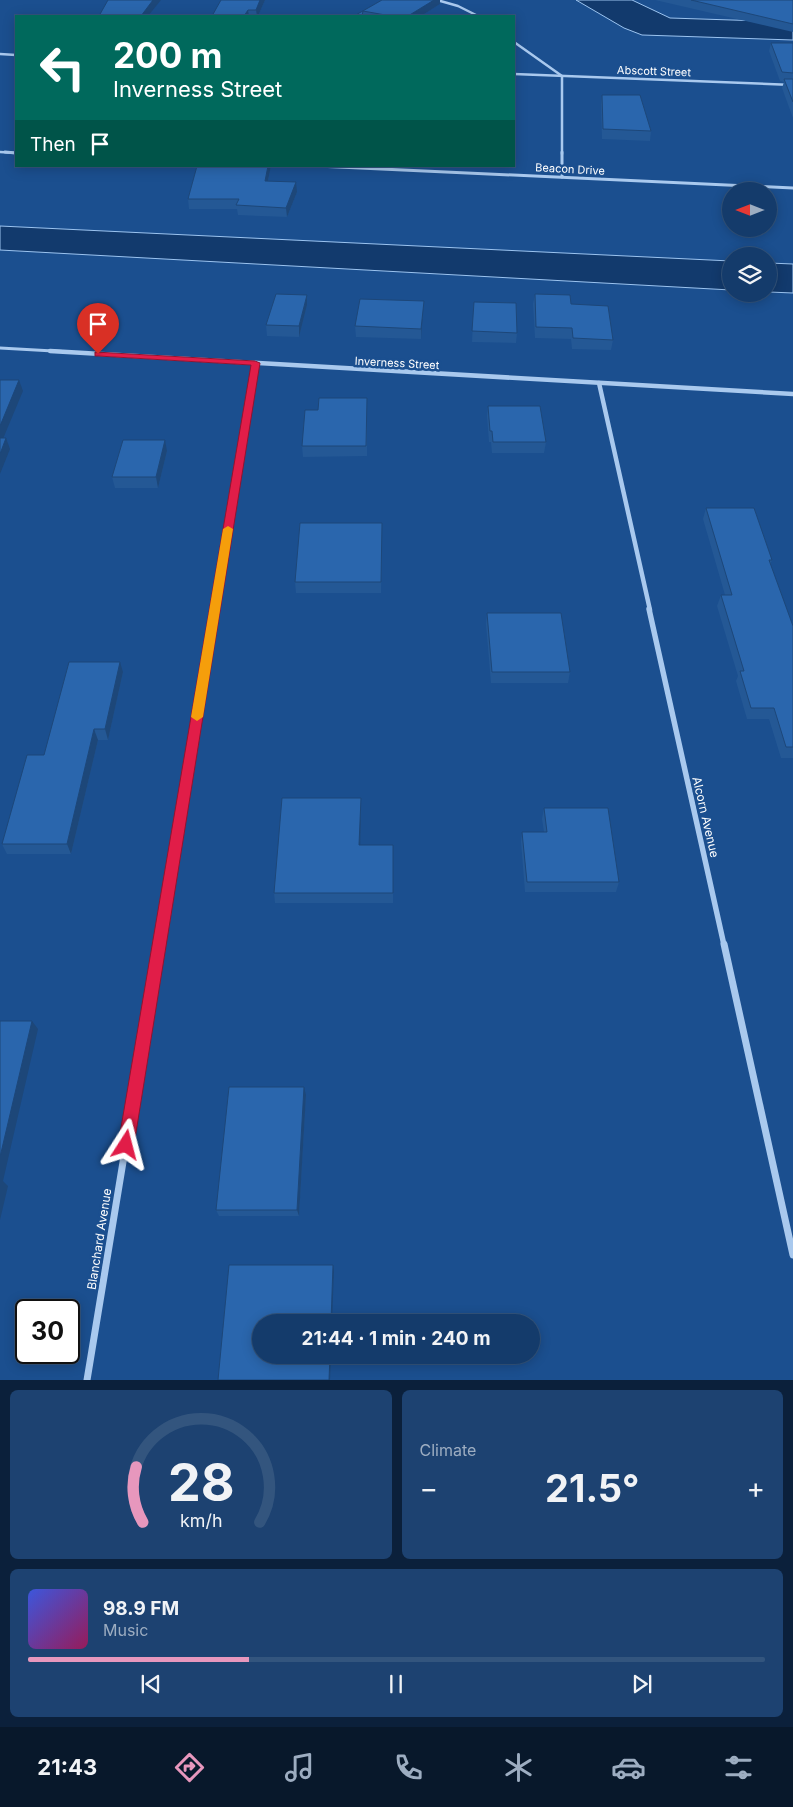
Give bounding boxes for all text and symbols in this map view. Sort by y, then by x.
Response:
text: 200 m [113,34,222,76]
icon: left [30,35,95,100]
street label: Abscott Street [617,63,692,79]
text: Inverness Street [113,76,282,102]
icon: arrive [86,130,114,158]
text: Then [30,133,76,156]
street label: Beacon Drive [535,160,605,178]
north arrow [722,182,778,238]
map controls [722,182,777,302]
button: layers [722,247,777,302]
pin [77,303,119,354]
icon: arrive [84,310,112,338]
street label: Inverness Street [354,354,440,372]
street label: Alcorn Avenue [689,775,723,859]
position arrow [99,1118,151,1170]
street label: Blanchard Avenue [84,1187,114,1291]
speed limit sign: 30 [15,1299,80,1364]
text: 21:44 · 1 min · 240 m [301,1327,491,1350]
text: Climate [420,1440,476,1460]
text: 28 [167,1451,234,1514]
text: 21.5° [545,1465,639,1511]
text: − [420,1471,438,1505]
text: + [746,1471,765,1505]
text: km/h [180,1510,222,1531]
text: 98.9 FM [103,1597,179,1620]
text: Music [103,1620,148,1640]
icon: previous [137,1670,165,1698]
icon: pause [382,1670,410,1698]
icon: next [628,1670,656,1698]
icon: directions [172,1750,207,1785]
icon: music [282,1750,317,1785]
icon: phone [391,1750,426,1785]
icon: climate [501,1750,536,1785]
icon: car [611,1750,646,1785]
icon: filters [721,1750,756,1785]
text: 21:43 [37,1754,97,1780]

